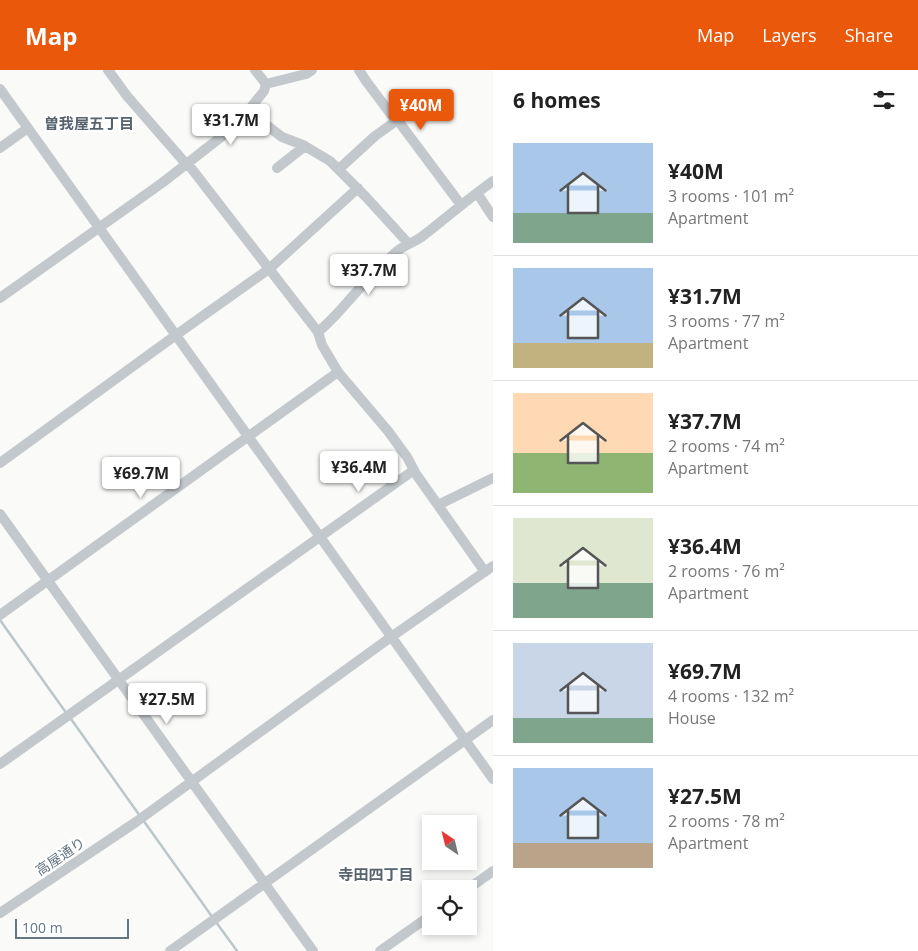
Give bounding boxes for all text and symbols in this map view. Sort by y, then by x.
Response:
text: Map [25,19,77,52]
text: Map [697,23,734,47]
text: Layers [762,23,817,47]
text: Share [845,23,893,47]
text: 6 homes [513,86,601,114]
icon: filters [870,86,898,114]
pin: ¥40M [391,88,451,131]
text: ¥40M [400,94,442,116]
pin: ¥31.7M [190,104,272,146]
text: ¥31.7M [203,109,259,131]
district label: 曽我屋五丁目 [44,113,134,133]
text: ¥40M [668,157,724,185]
icon: home [553,163,613,223]
text: 3 rooms · 101 m² [668,185,794,207]
text: Apartment [668,207,748,229]
pin: ¥37.7M [328,254,410,296]
text: ¥37.7M [341,259,397,281]
text: ¥31.7M [668,282,742,310]
icon: home [553,288,613,348]
text: 3 rooms · 77 m² [668,310,785,332]
text: Apartment [668,332,748,354]
text: ¥37.7M [668,407,742,435]
icon: home [553,413,613,473]
text: 2 rooms · 74 m² [668,435,785,457]
pin: ¥36.4M [318,450,400,493]
pin: ¥69.7M [100,456,182,499]
text: ¥36.4M [331,456,387,478]
text: Apartment [668,457,748,479]
text: ¥69.7M [113,462,169,484]
text: ¥36.4M [668,532,742,560]
icon: home [553,538,613,598]
text: 2 rooms · 76 m² [668,560,785,582]
text: Apartment [668,582,748,604]
text: ¥69.7M [668,657,742,685]
icon: home [553,663,613,723]
pin: ¥27.5M [126,682,208,725]
text: 4 rooms · 132 m² [668,685,794,707]
text: ¥27.5M [139,688,195,710]
text: House [668,707,716,729]
text: ¥27.5M [668,782,742,810]
icon: home [553,788,613,848]
text: 2 rooms · 78 m² [668,810,785,832]
north arrow [422,815,478,870]
map controls [422,815,477,935]
street label: 高屋通り [31,832,89,880]
text: Apartment [668,832,748,854]
district label: 寺田四丁目 [338,864,414,884]
button: locate [422,880,477,935]
scale bar [15,916,129,939]
text: 100 m [22,918,63,937]

